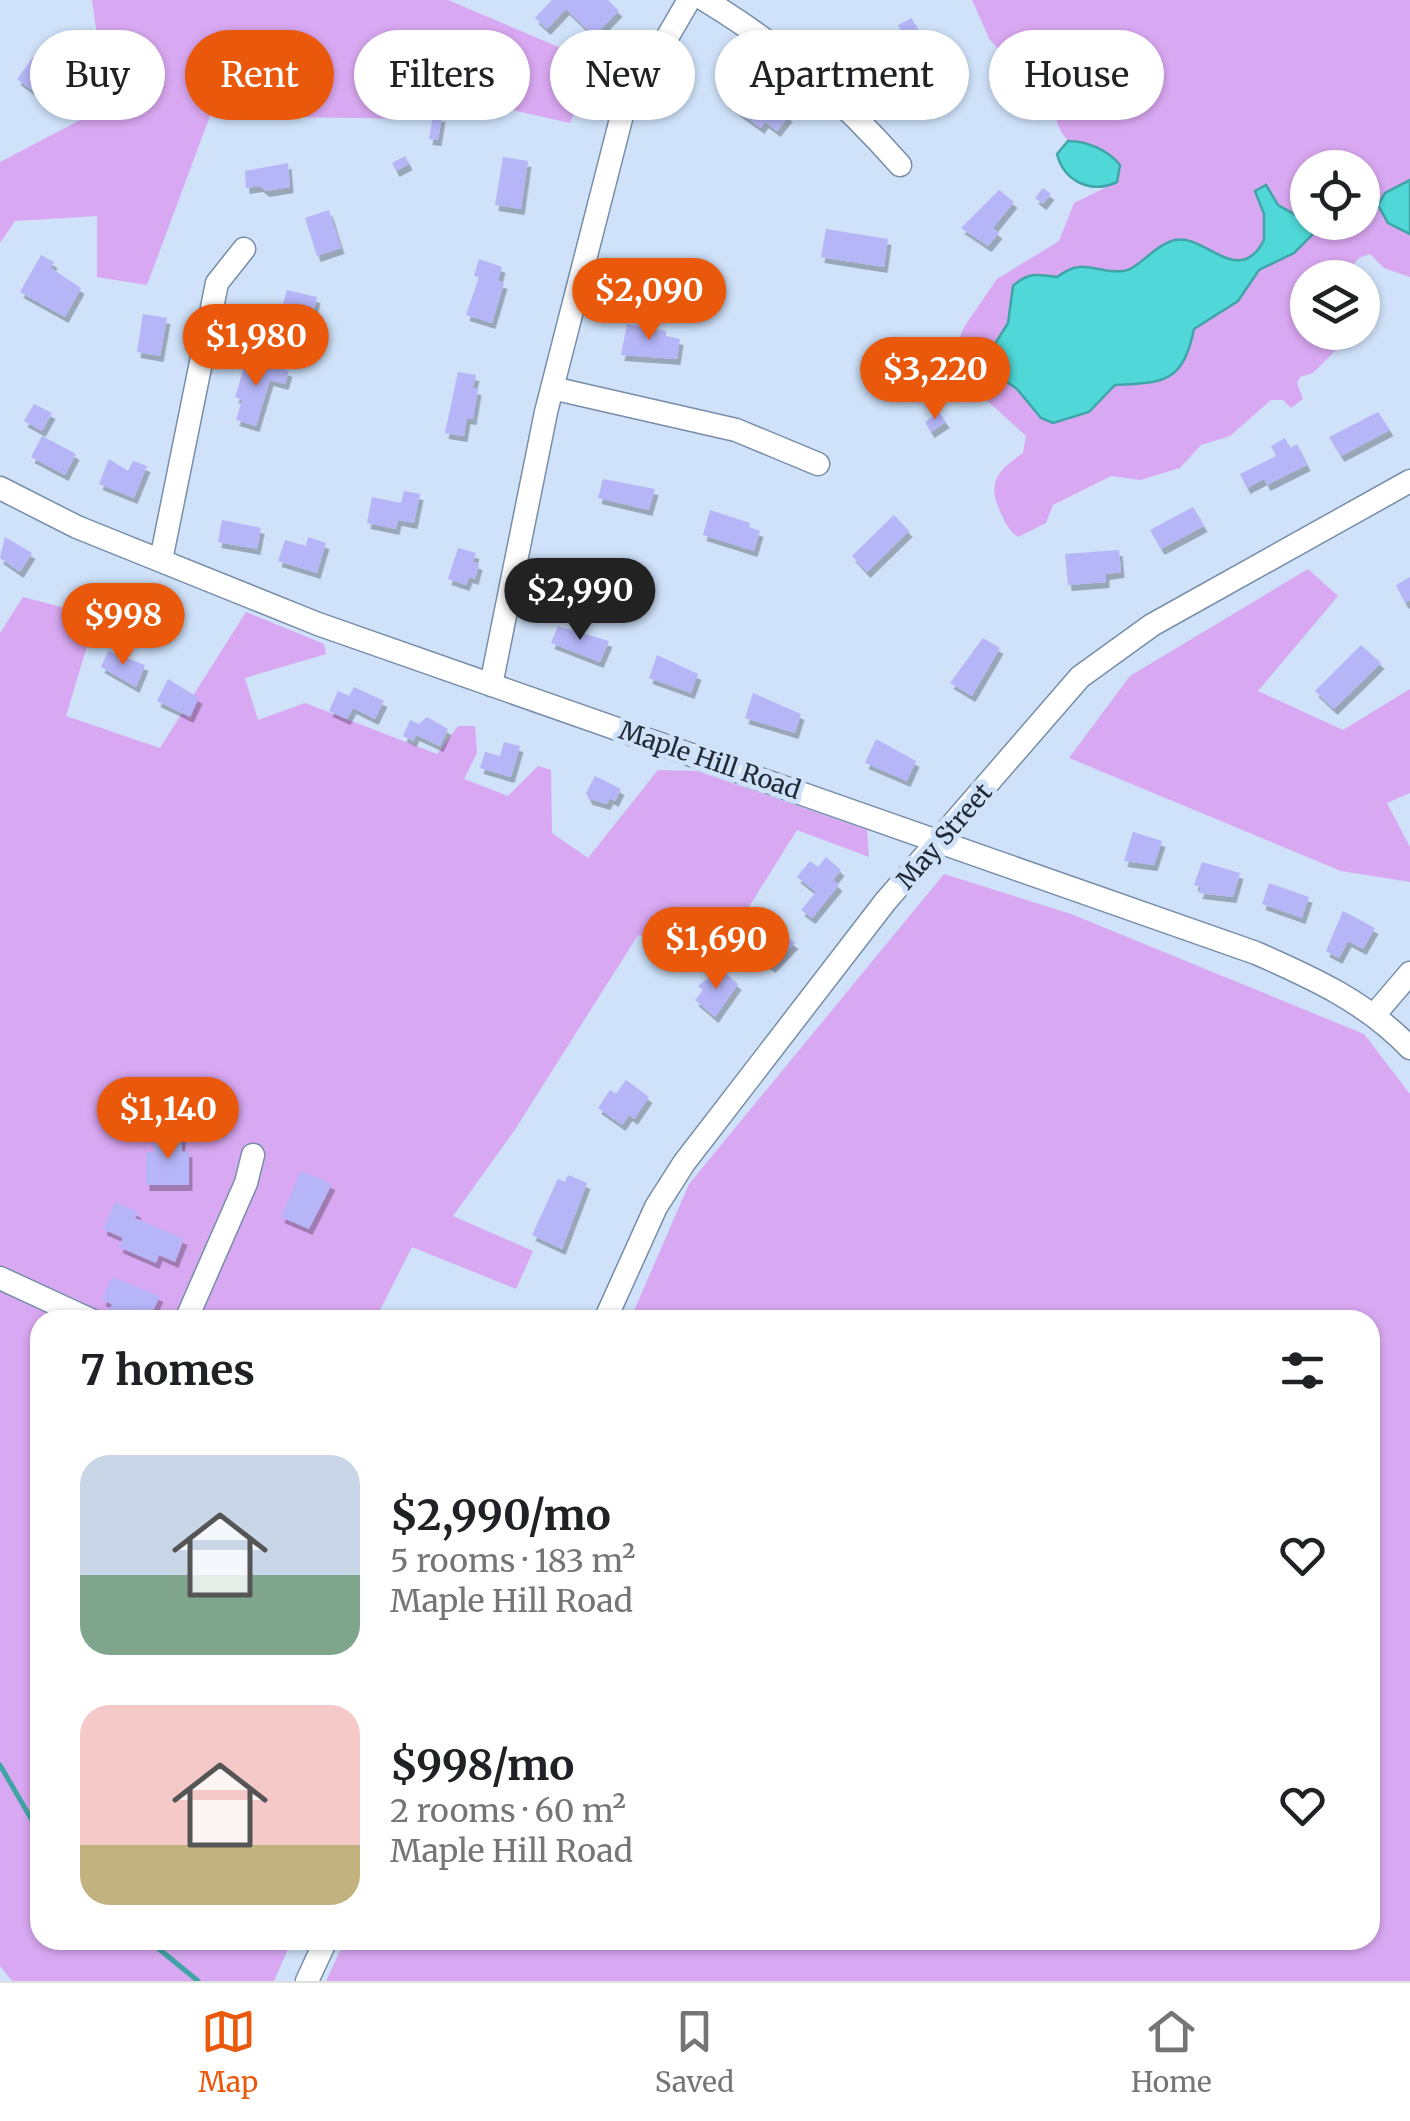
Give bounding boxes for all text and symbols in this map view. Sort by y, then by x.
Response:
chip: Buy [30,30,165,120]
chip: Rent [185,30,334,120]
chip: Filters [354,30,530,120]
chip: New [550,30,695,120]
chip: Apartment [715,30,969,120]
chip: House [989,30,1164,120]
map controls [1290,150,1380,350]
button: locate [1290,150,1380,240]
pin: $2,090 [568,258,730,343]
button: layers [1290,260,1380,350]
text: $2,090 [594,270,704,310]
pin: $1,980 [175,304,337,389]
text: $1,980 [205,316,307,356]
pin: $3,220 [854,337,1016,422]
text: $3,220 [882,349,988,389]
pin: $2,990 [499,558,661,643]
text: $2,990 [526,570,634,610]
pin: $998 [64,583,182,668]
text: $998 [84,595,162,635]
street label: Maple Hill Road [615,714,805,806]
street label: May Street [889,776,999,895]
pin: $1,690 [635,907,797,992]
text: $1,690 [664,919,768,959]
pin: $1,140 [87,1077,249,1162]
text: $1,140 [119,1089,217,1129]
icon: filters [1275,1343,1330,1398]
text: 7 homes [80,1344,255,1396]
text: $2,990/mo [390,1489,611,1541]
icon: home [160,1495,280,1615]
icon: heart [1275,1528,1330,1583]
text: 5 rooms · 183 m² [390,1541,636,1581]
text: Maple Hill Road [390,1581,633,1621]
text: $998/mo [390,1739,574,1791]
icon: home [160,1745,280,1865]
icon: heart [1275,1778,1330,1833]
text: 2 rooms · 60 m² [390,1791,626,1831]
text: Maple Hill Road [390,1831,633,1871]
tab: Map [198,2004,258,2100]
tab: Saved [655,2004,734,2100]
tab: Home [1131,2004,1212,2100]

